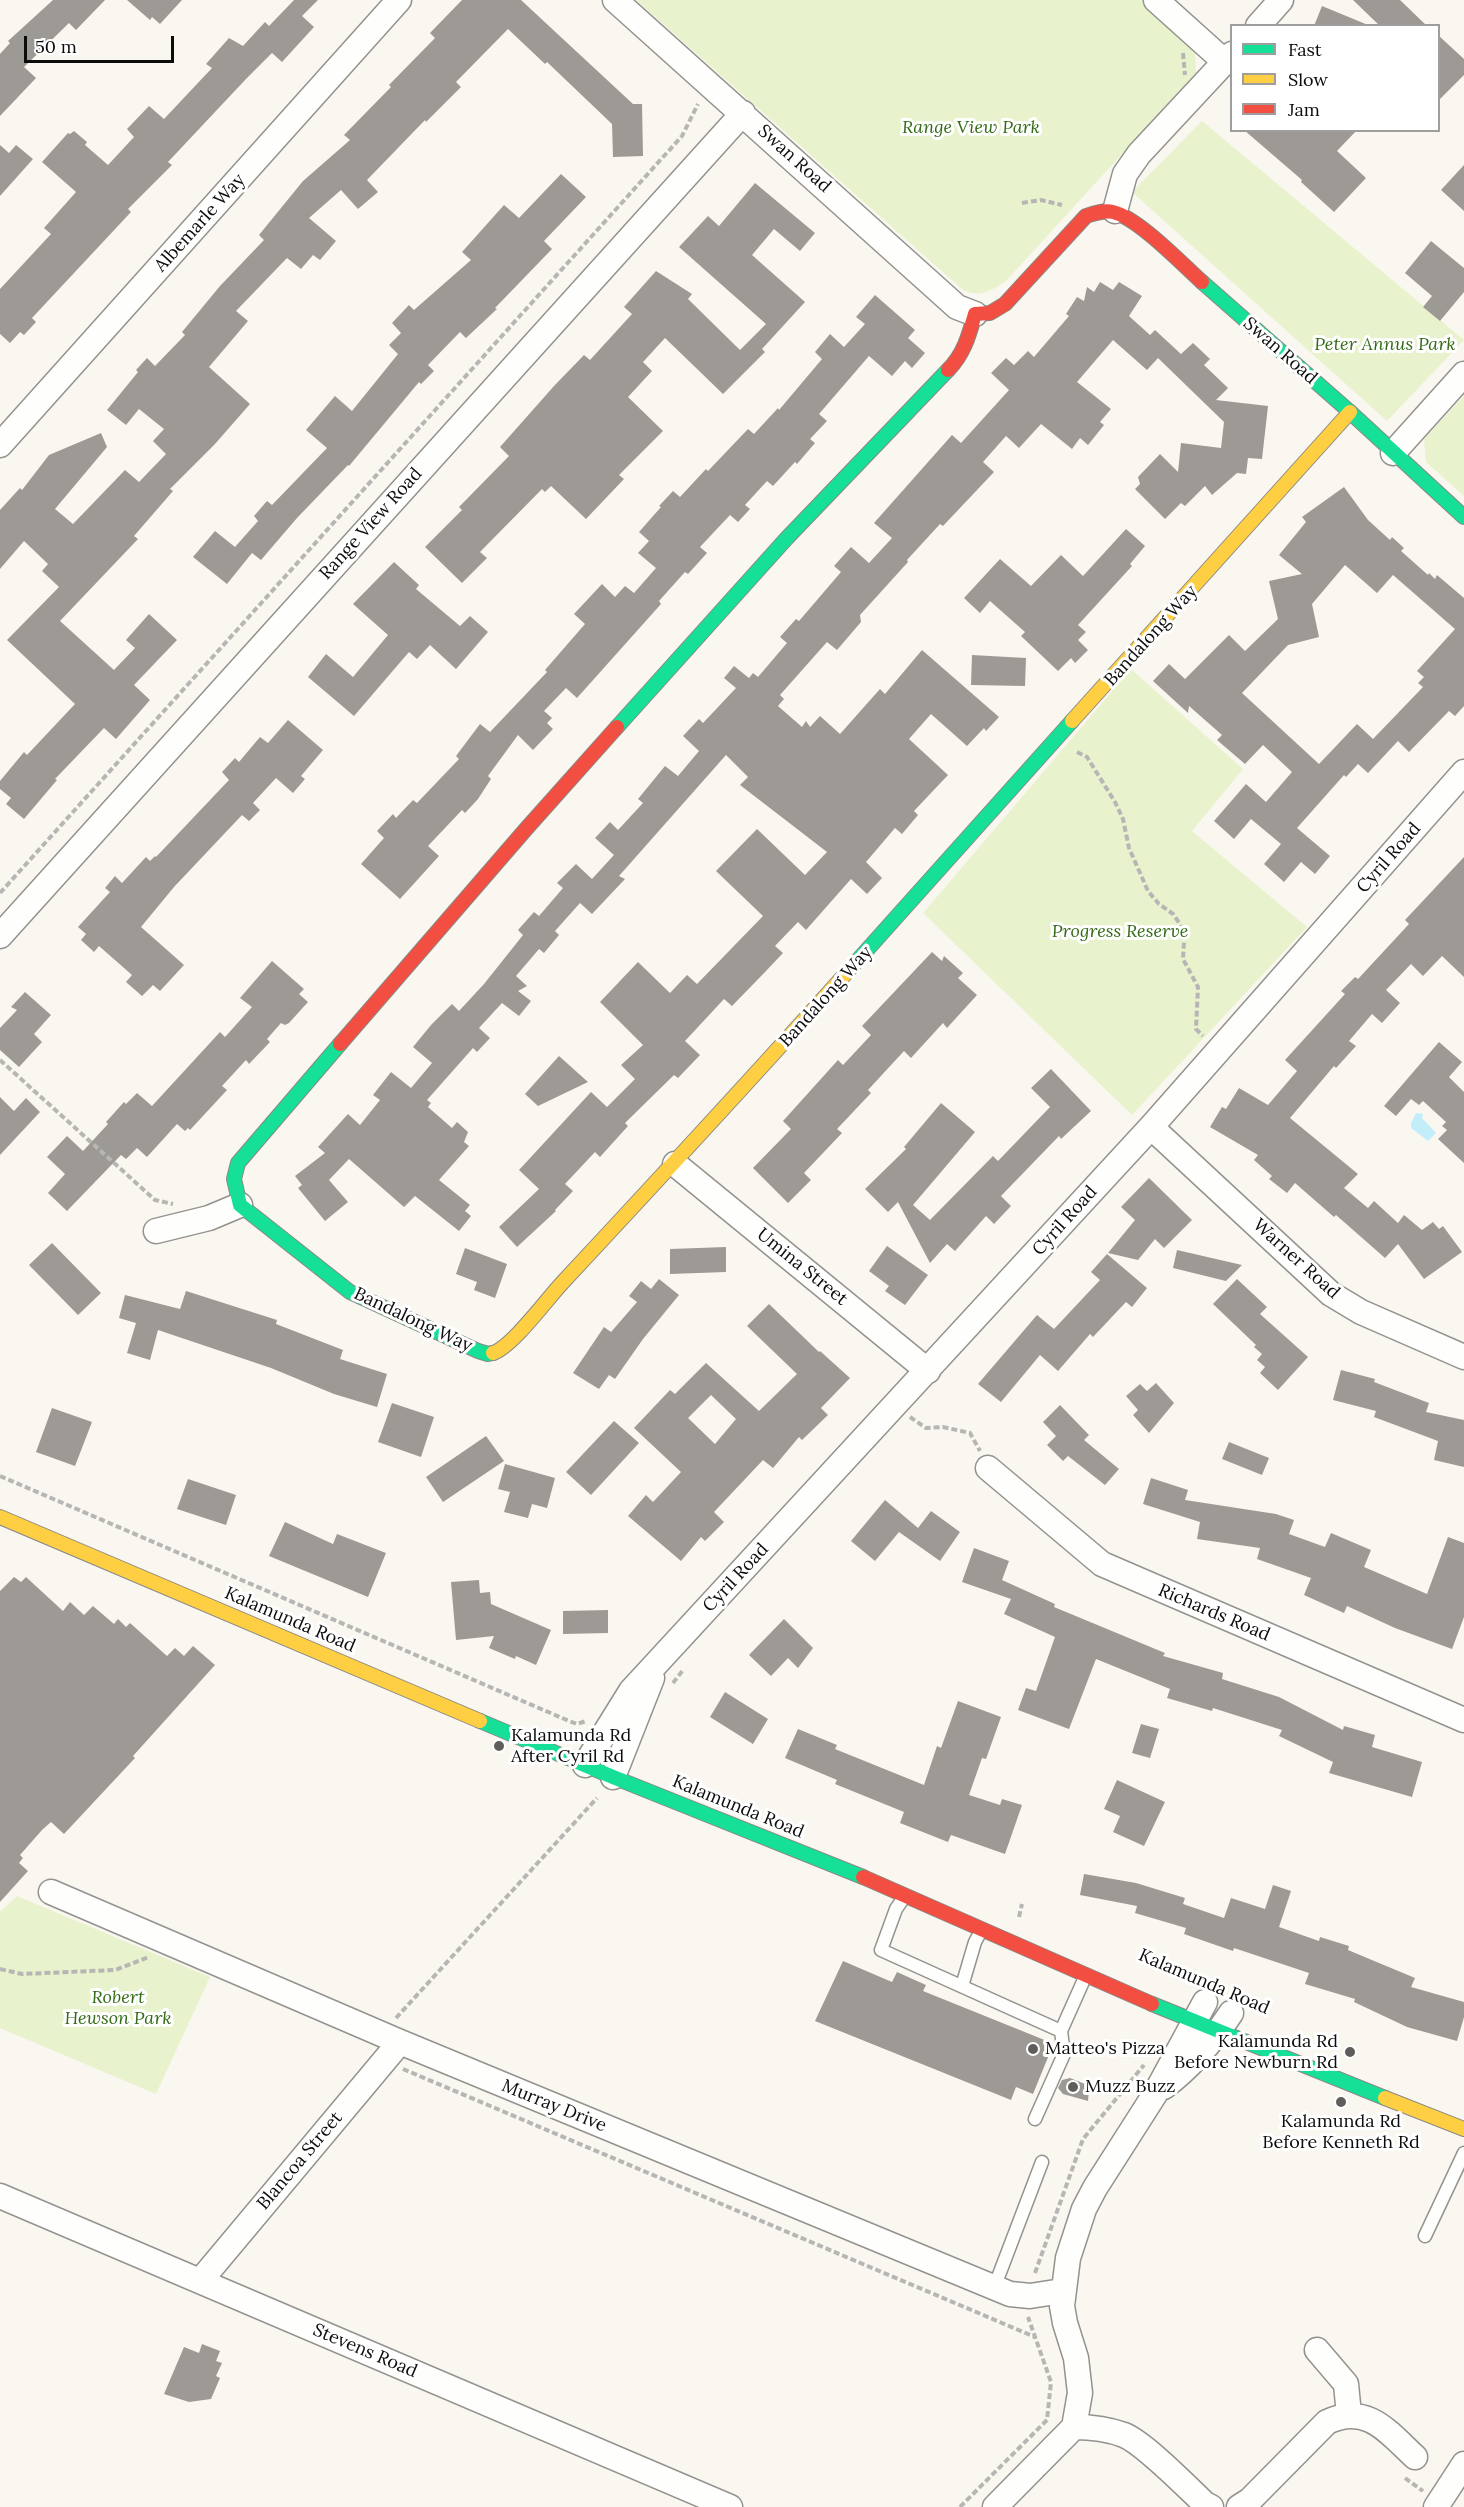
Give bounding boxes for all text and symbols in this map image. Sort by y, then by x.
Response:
scale bar [27,24,177,62]
legend [1230,24,1440,132]
text: 50 m [35,35,77,58]
text: Fast [1288,38,1322,61]
text: Slow [1288,68,1328,91]
text: Jam [1288,98,1320,121]
park label: Range View Park [902,117,1040,139]
street label: Swan Road [753,121,835,197]
street label: Albemarle Way [150,169,250,277]
street label: Swan Road [1239,313,1321,389]
park label: Peter Annus Park [1314,334,1456,356]
street label: Range View Road [315,464,427,584]
street label: Bandalong Way [1100,581,1202,691]
street label: Cyril Road [1353,818,1425,898]
park label: Progress Reserve [1052,921,1188,943]
street label: Bandalong Way [775,942,877,1052]
street label: Cyril Road [1028,1182,1102,1260]
street label: Warner Road [1248,1214,1344,1304]
street label: Umina Street [752,1224,852,1310]
street label: Bandalong Way [350,1283,476,1357]
street label: Cyril Road [699,1539,773,1617]
street label: Richards Road [1155,1580,1273,1646]
street label: Kalamunda Road [221,1583,359,1657]
place label: Kalamunda Rd After Cyril Rd [511,1725,631,1768]
marker: Kalamunda Rd After Cyril Rd [492,1739,506,1753]
street label: Kalamunda Road [669,1771,807,1843]
street label: Kalamunda Road [1135,1945,1273,2019]
park label: Robert Hewson Park [64,1987,172,2030]
place label: Kalamunda Rd Before Newburn Rd [1174,2031,1338,2074]
place label: Matteo's Pizza [1045,2038,1165,2060]
marker: Matteo's Pizza [1026,2042,1040,2056]
marker: Kalamunda Rd Before Newburn Rd [1343,2045,1357,2059]
street label: Murray Drive [498,2075,610,2137]
place label: Muzz Buzz [1085,2076,1175,2098]
marker: Muzz Buzz [1066,2080,1080,2094]
marker: Kalamunda Rd Before Kenneth Rd [1334,2095,1348,2109]
street label: Blancoa Street [253,2108,347,2214]
place label: Kalamunda Rd Before Kenneth Rd [1262,2111,1420,2154]
street label: Stevens Road [310,2319,420,2383]

